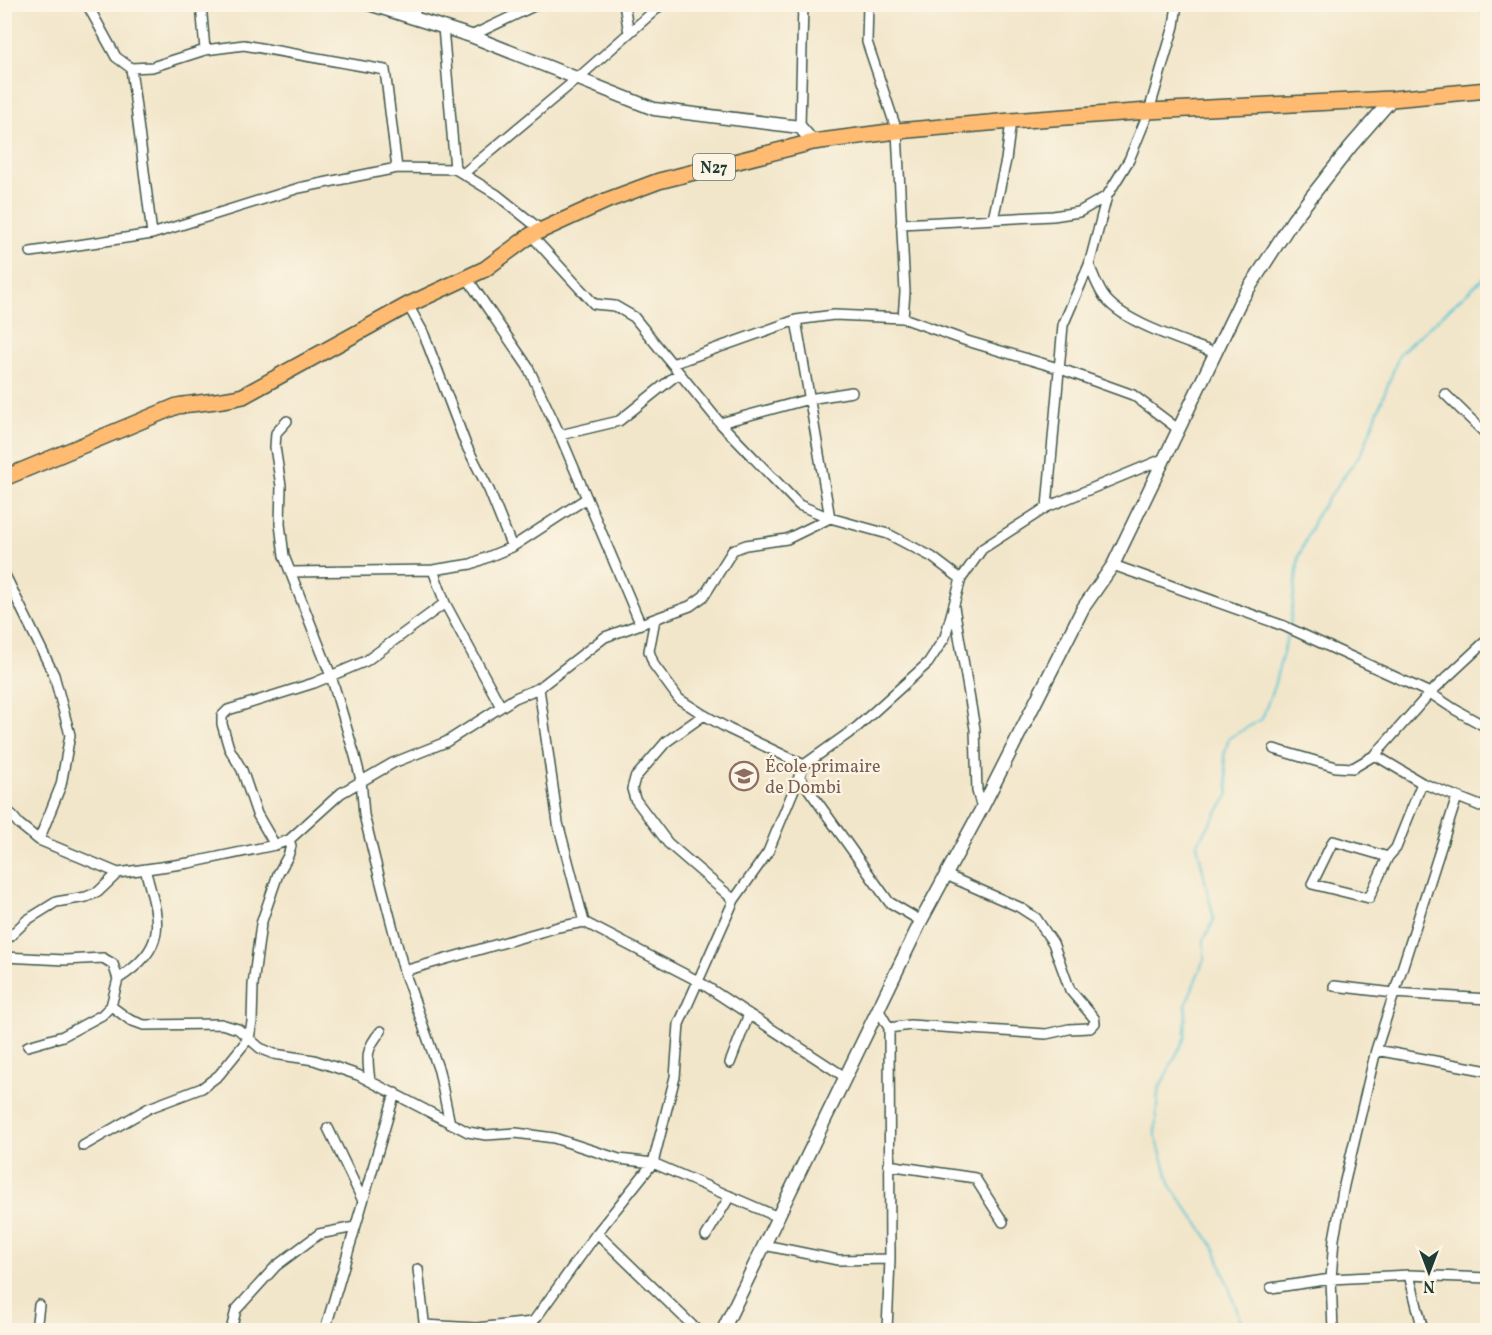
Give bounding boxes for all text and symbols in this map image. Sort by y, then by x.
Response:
road number: N27 [693,154,735,180]
place label: École primaire de Dombi [765,755,880,801]
school or university icon: École primaire de Dombi [728,760,760,792]
north arrow [1399,1242,1459,1302]
text: N [1423,1274,1435,1296]

